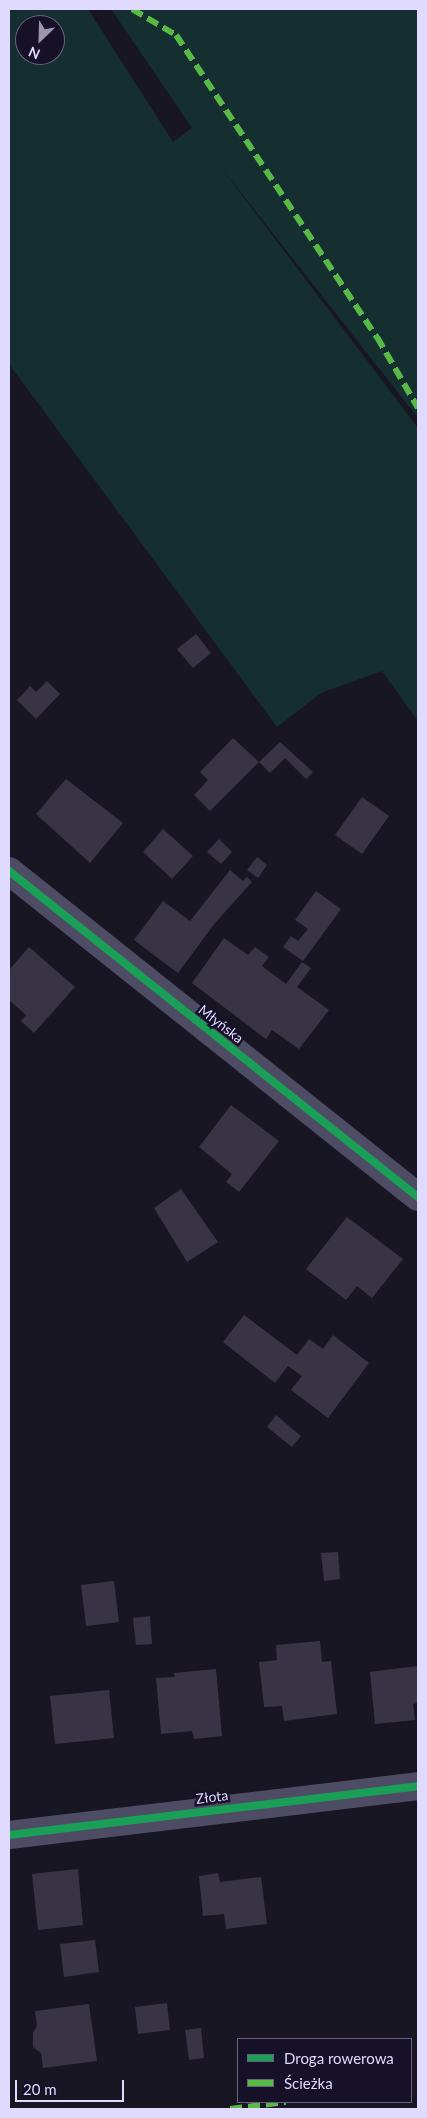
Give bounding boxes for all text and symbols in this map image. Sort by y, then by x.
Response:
north arrow [15,15,65,65]
text: N [26,43,42,63]
street label: Młyńska [195,1001,247,1047]
street label: Złota [195,1787,229,1807]
legend [237,2038,412,2103]
text: Droga rowerowa [284,2049,394,2067]
scale bar [18,2070,126,2102]
text: Ścieżka [284,2074,333,2092]
text: 20 m [23,2080,57,2098]

